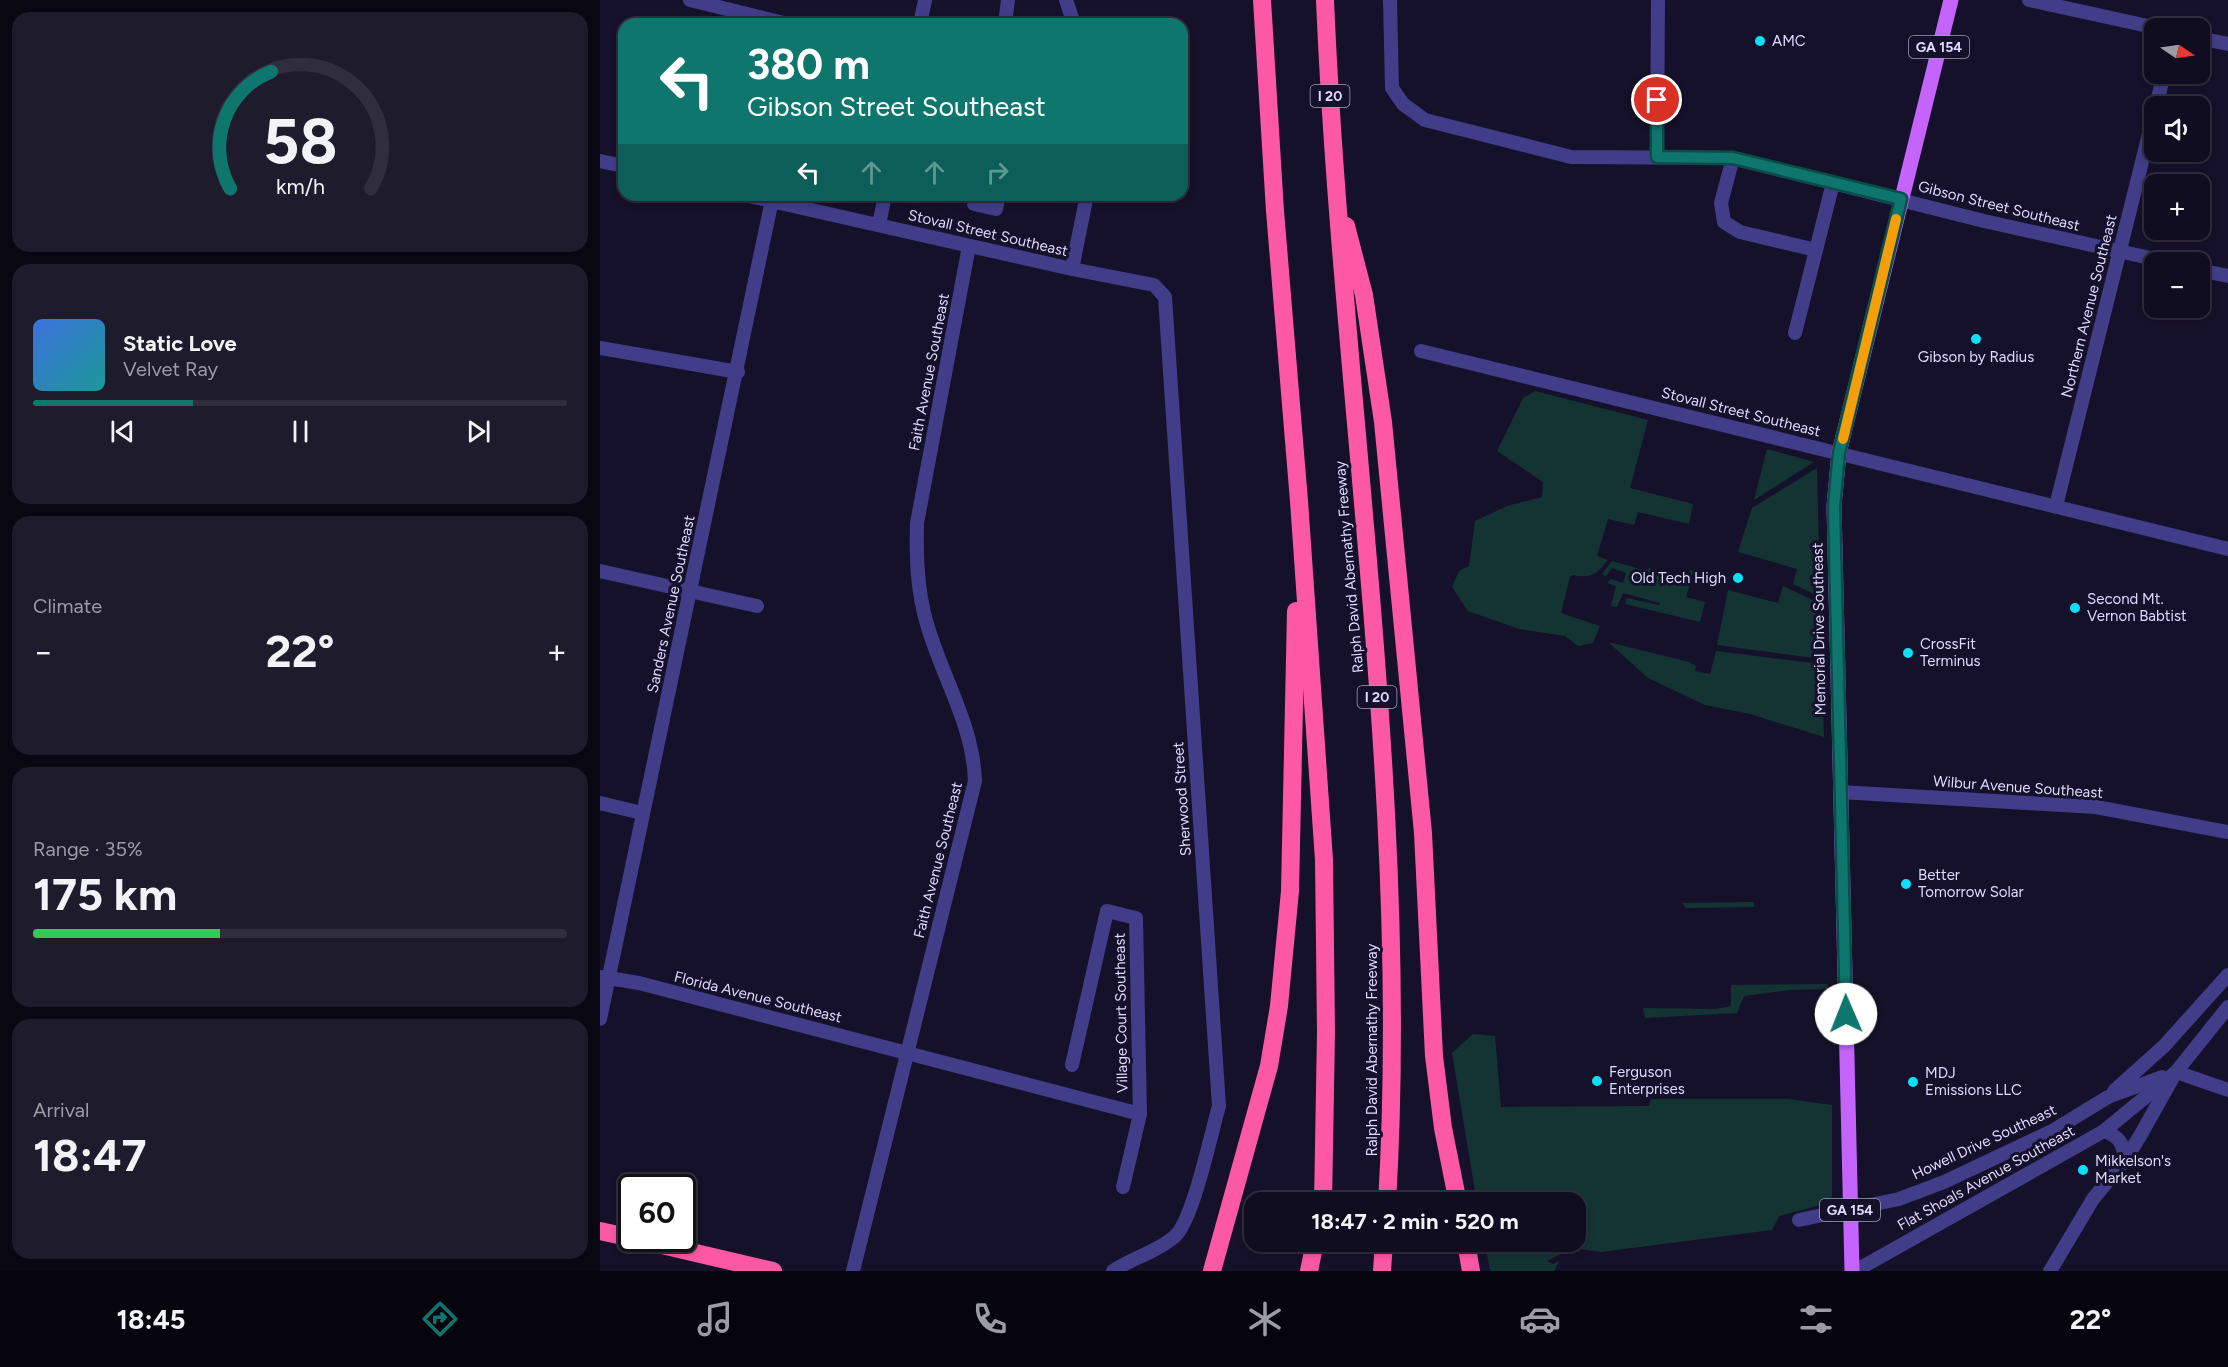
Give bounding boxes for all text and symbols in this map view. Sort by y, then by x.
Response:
north arrow [2144,18,2210,84]
map controls [2144,18,2210,318]
place label: AMC [1772,32,1806,50]
marker: AMC [1753,34,1767,48]
road number: GA 154 [1909,36,1969,58]
text: 380 m [747,39,870,90]
icon: left [648,42,726,120]
pin [1631,74,1682,125]
icon: arrive [1640,83,1673,116]
road number: I 20 [1310,85,1350,107]
text: Gibson Street Southeast [747,90,1046,123]
button: sound [2144,96,2210,162]
text: 58 [263,104,337,179]
icon: left [792,156,825,189]
icon: ahead [855,156,888,189]
icon: ahead [918,156,951,189]
icon: right [981,156,1014,189]
text: km/h [276,174,324,199]
button: + [2144,174,2210,240]
street label: Gibson Street Southeast [1916,177,2082,235]
street label: Stovall Street Southeast [906,206,1070,260]
street label: Northern Avenue Southeast [2058,212,2121,399]
button: − [2144,252,2210,318]
street label: Faith Avenue Southeast [905,291,953,452]
text: Static Love [123,330,237,357]
marker: Gibson by Radius [1969,332,1983,346]
place label: Gibson by Radius [1918,348,2034,366]
text: Velvet Ray [123,357,218,381]
street label: Stovall Street Southeast [1660,383,1823,441]
icon: previous [106,415,139,448]
icon: pause [284,415,317,448]
icon: next [462,415,495,448]
street label: Ralph David Abernathy Freeway [1331,460,1367,674]
street label: Sanders Avenue Southeast [643,513,699,695]
street label: Memorial Drive Southeast [1808,542,1830,716]
place label: Old Tech High [1631,569,1726,587]
marker: Old Tech High [1731,571,1745,585]
place label: Second Mt. Vernon Babtist [2087,590,2187,625]
text: Climate [33,594,102,618]
marker: Second Mt. Vernon Babtist [2068,601,2082,615]
text: 22° [265,624,335,678]
text: − [33,632,54,671]
text: + [546,632,567,671]
place label: CrossFit Terminus [1920,635,1981,670]
marker: CrossFit Terminus [1901,646,1915,660]
road number: I 20 [1358,686,1396,708]
street label: Sherwood Street [1169,741,1195,857]
street label: Wilbur Avenue Southeast [1932,772,2104,802]
street label: Faith Avenue Southeast [910,780,966,940]
text: Range · 35% [33,837,143,861]
place label: Better Tomorrow Solar [1918,866,2024,901]
text: 175 km [33,867,177,921]
marker: Better Tomorrow Solar [1899,877,1913,891]
street label: Village Court Southeast [1111,933,1131,1093]
street label: Ralph David Abernathy Freeway [1363,943,1381,1156]
street label: Florida Avenue Southeast [672,967,844,1027]
position arrow [1814,982,1878,1046]
place label: Ferguson Enterprises [1609,1063,1685,1098]
place label: MDJ Emissions LLC [1925,1064,2022,1099]
marker: Ferguson Enterprises [1590,1074,1604,1088]
marker: MDJ Emissions LLC [1906,1075,1920,1089]
text: Arrival [33,1098,89,1122]
street label: Howell Drive Southeast [1909,1101,2059,1183]
street label: Flat Shoals Avenue Southeast [1894,1122,2078,1234]
text: 18:47 [33,1128,147,1182]
place label: Mikkelson's Market [2095,1152,2171,1187]
marker: Mikkelson's Market [2076,1163,2090,1177]
speed limit sign: 60 [618,1174,696,1252]
road number: GA 154 [1820,1199,1880,1221]
text: 18:47 · 2 min · 520 m [1311,1208,1519,1235]
icon: directions [419,1298,461,1340]
icon: music [694,1298,736,1340]
icon: phone [969,1298,1011,1340]
icon: climate [1244,1298,1286,1340]
icon: car [1519,1298,1561,1340]
icon: filters [1795,1298,1837,1340]
text: 18:45 [117,1303,185,1336]
text: 22° [2070,1303,2111,1336]

